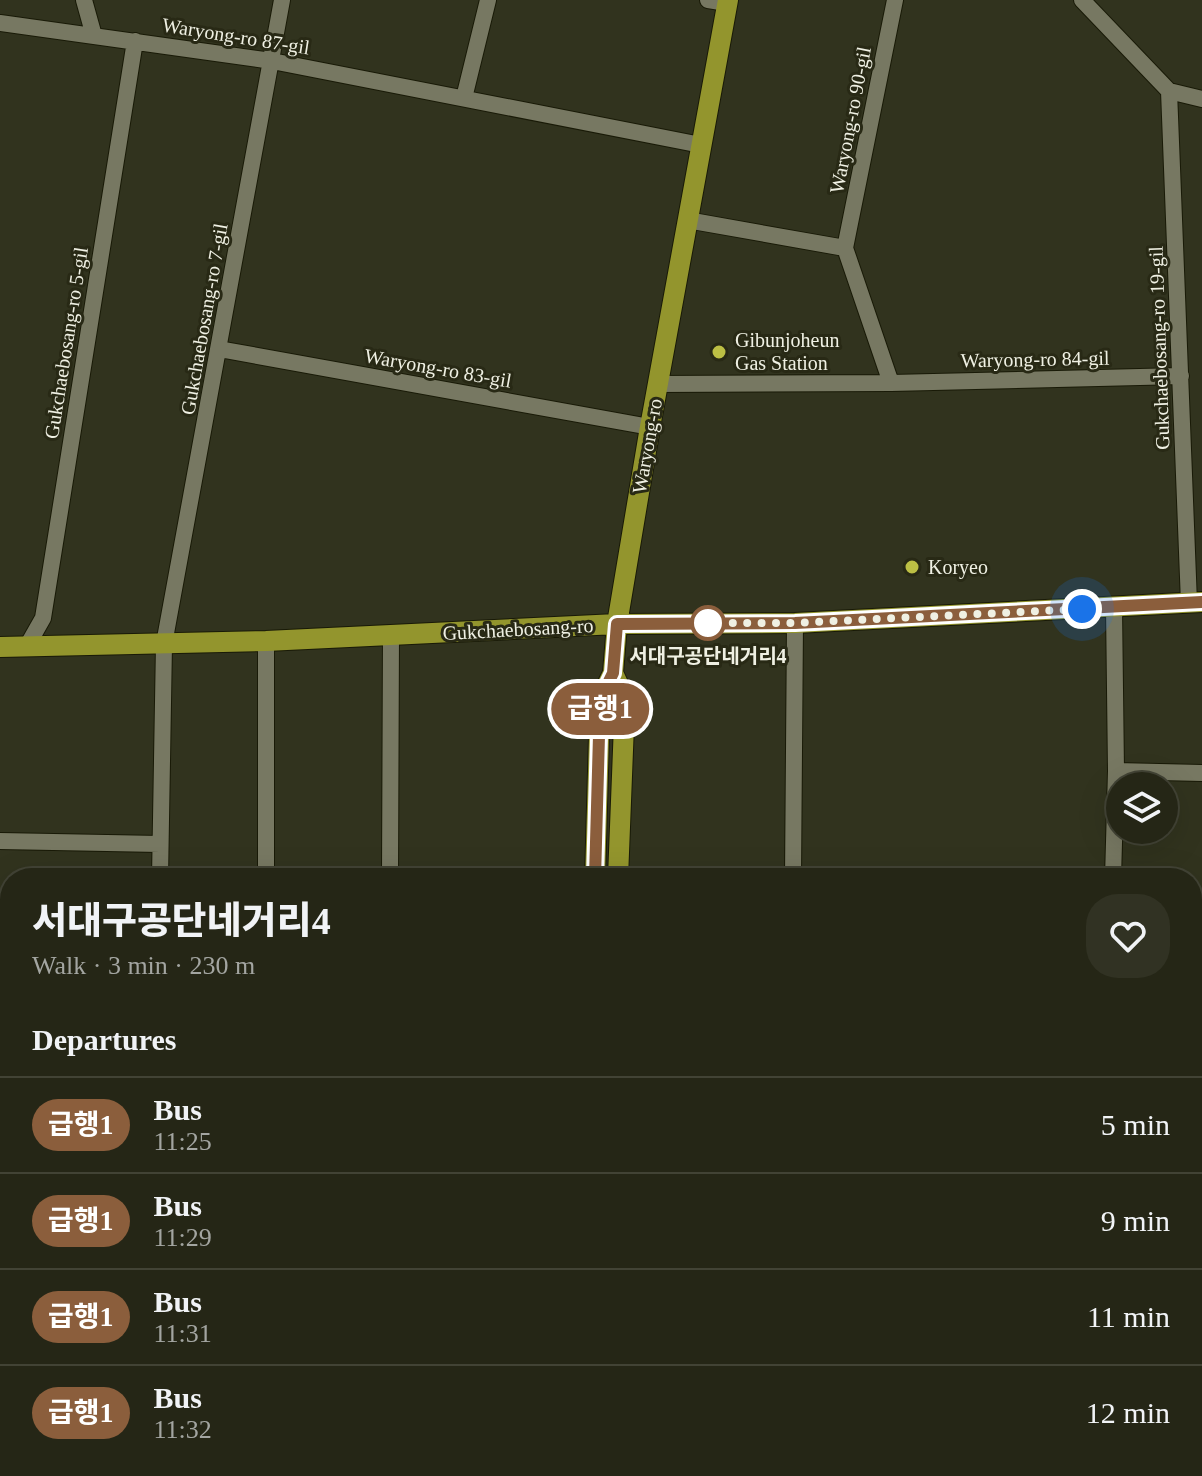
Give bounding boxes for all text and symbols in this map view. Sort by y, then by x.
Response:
street label: Waryong-ro 87-gil [161,13,312,60]
street label: Waryong-ro 90-gil [825,44,876,195]
street label: Gukchaebosang-ro 7-gil [176,221,233,417]
street label: Gukchaebosang-ro 5-gil [40,245,93,441]
street label: Gukchaebosang-ro 19-gil [1144,245,1175,450]
place label: Gibunjoheun Gas Station [735,329,839,374]
marker: Gibunjoheun Gas Station [710,343,728,361]
street label: Waryong-ro 83-gil [363,344,514,393]
street label: Waryong-ro 84-gil [960,347,1110,372]
street label: Waryong-ro [628,397,667,495]
place label: Koryeo [928,556,988,579]
marker: Koryeo [903,558,921,576]
your location [1062,589,1102,629]
marker: 서대구공단네거리4 [691,606,725,640]
street label: Gukchaebosang-ro [442,614,594,645]
place label: 서대구공단네거리4 [629,645,787,667]
line badge: 급행1 [554,683,646,735]
text: 급행1 [567,693,633,724]
map controls [1106,772,1178,844]
button: layers [1106,772,1178,844]
button: heart [1086,894,1170,978]
text: 서대구공단네거리4 [32,900,331,942]
text: Walk · 3 min · 230 m [32,951,255,980]
text: Departures [32,1023,176,1056]
text: Bus [154,1093,202,1126]
text: 5 min [1101,1108,1170,1141]
text: 급행1 [48,1109,114,1140]
text: 11:25 [154,1127,212,1156]
text: Bus [154,1189,202,1222]
text: 9 min [1101,1204,1170,1237]
text: 급행1 [48,1205,114,1236]
text: 11:29 [154,1223,212,1252]
text: Bus [154,1285,202,1318]
text: 11 min [1087,1300,1170,1333]
text: 급행1 [48,1301,114,1332]
text: 11:31 [154,1319,212,1348]
text: Bus [154,1381,202,1414]
text: 12 min [1086,1396,1170,1429]
text: 급행1 [48,1397,114,1428]
text: 11:32 [154,1415,212,1444]

